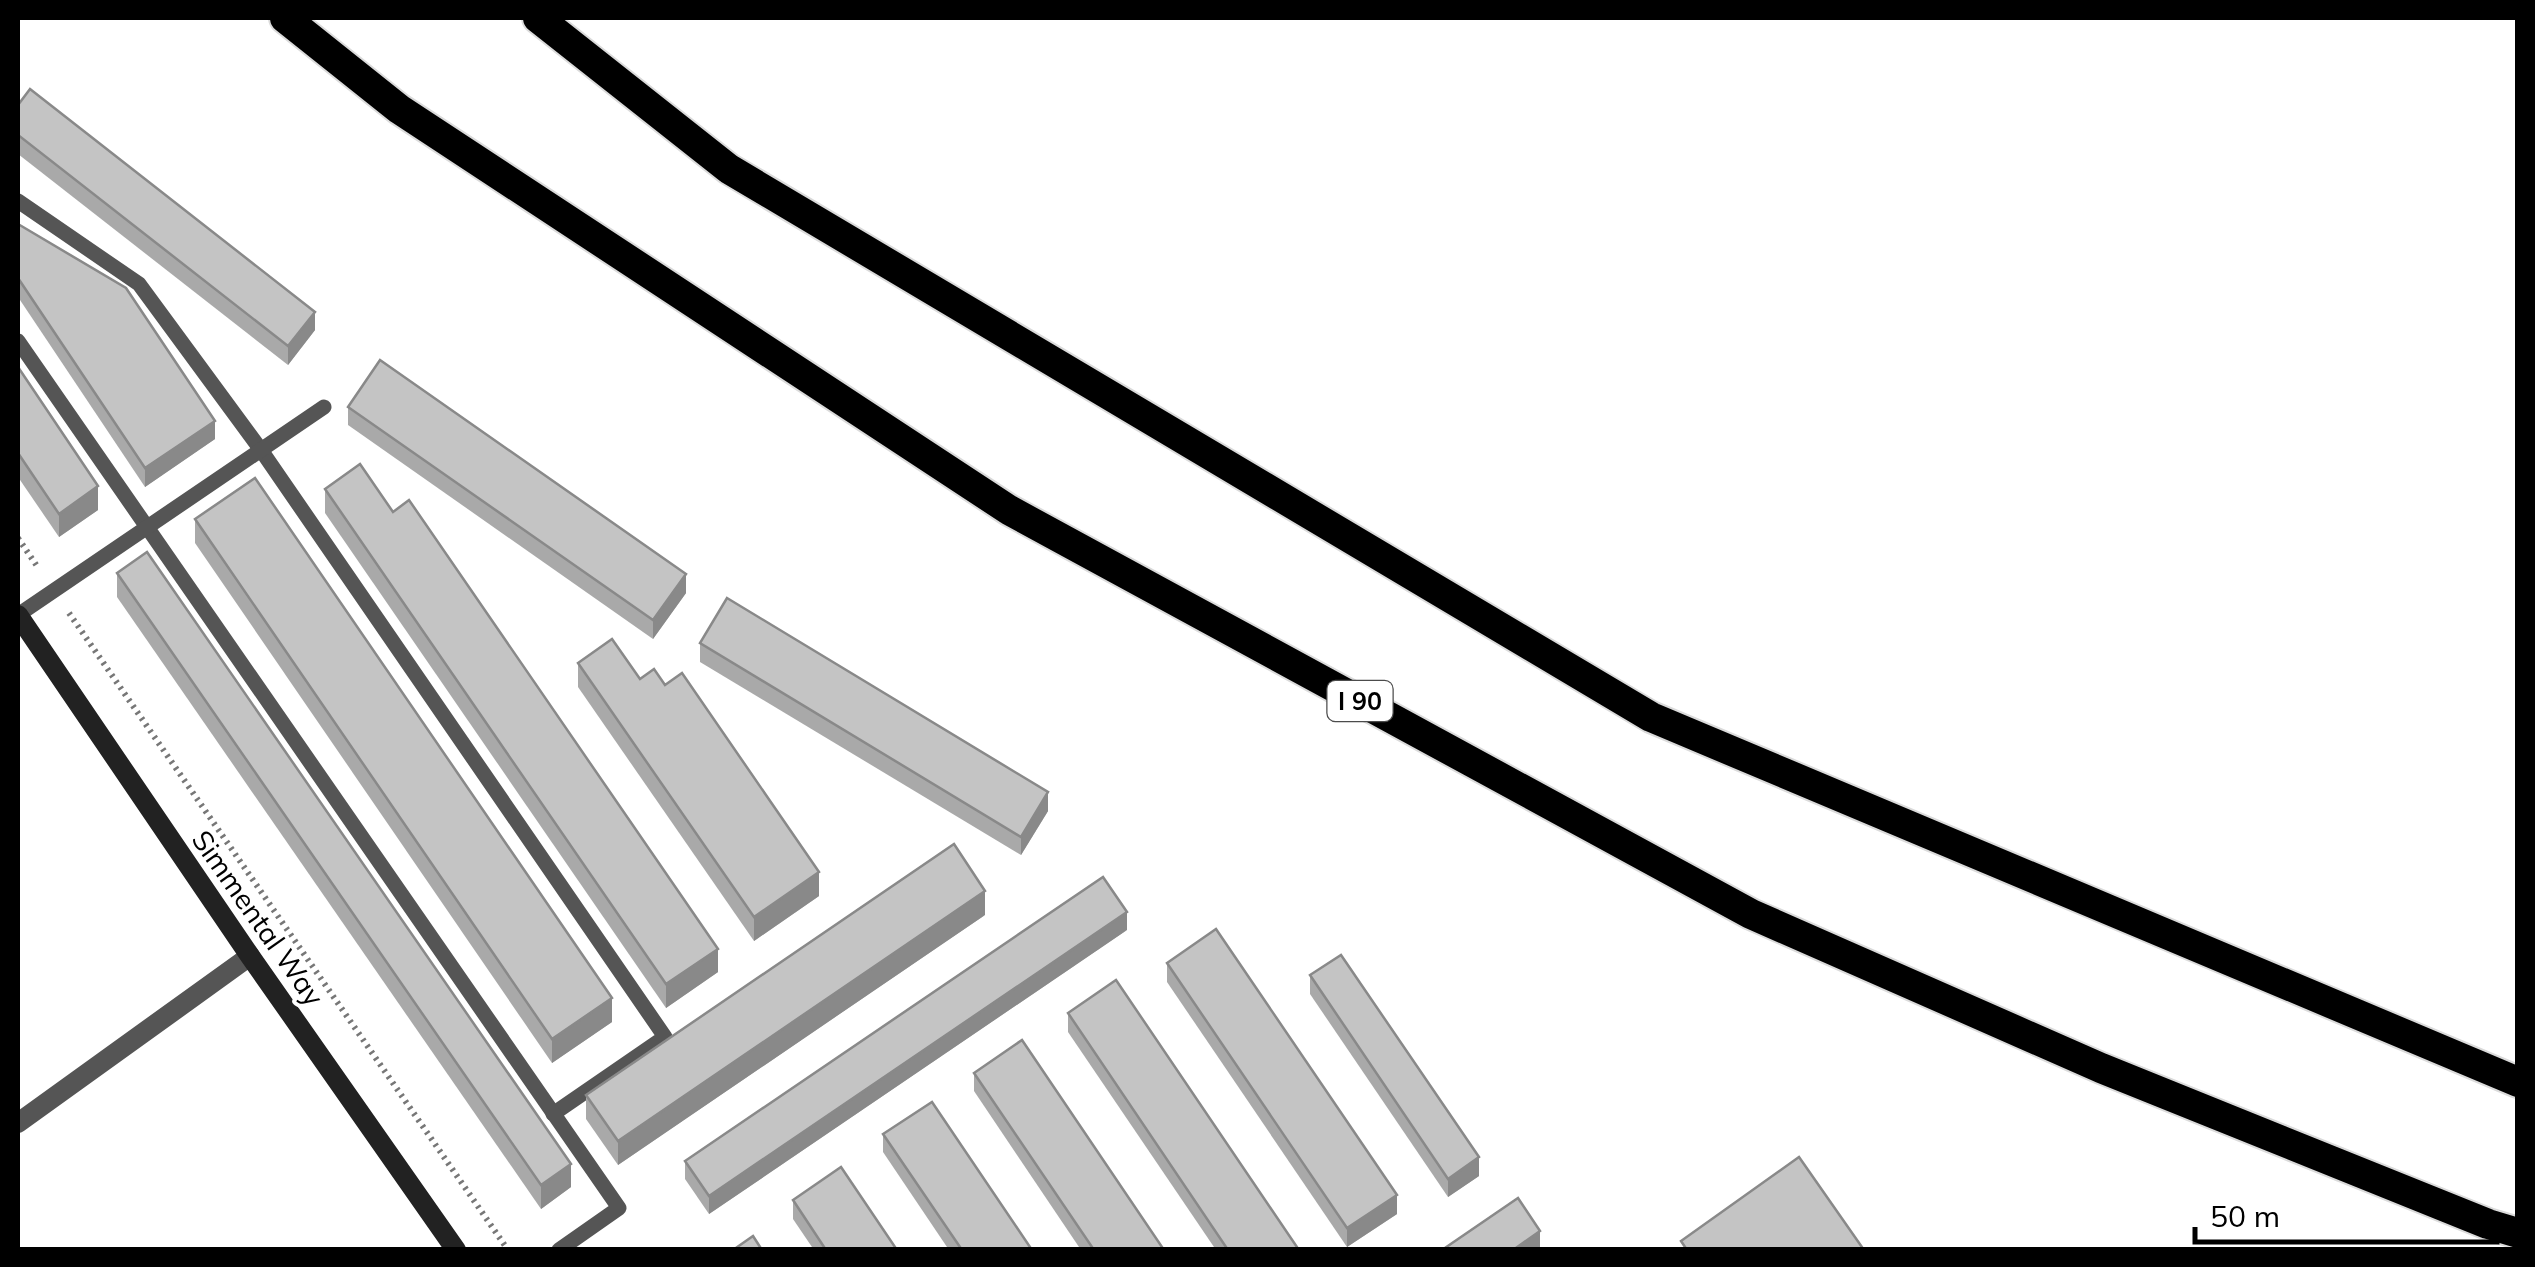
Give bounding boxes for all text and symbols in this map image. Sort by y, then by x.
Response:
road number: I 90 [1328,681,1392,721]
street label: Simmental Way [185,823,332,1012]
scale bar [2195,1182,2498,1244]
text: 50 m [2210,1197,2280,1235]

